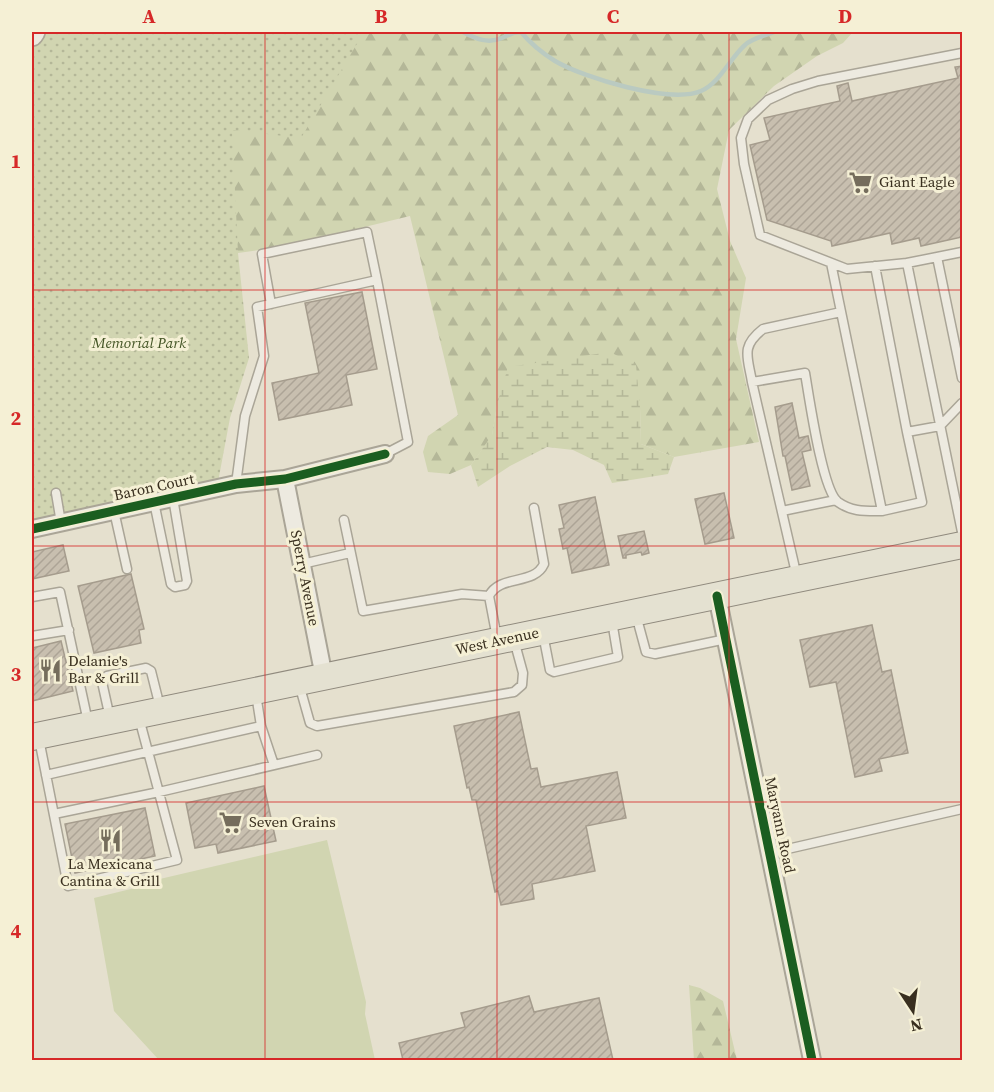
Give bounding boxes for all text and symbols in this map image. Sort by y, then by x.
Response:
text: A [142,2,156,30]
text: B [374,2,388,30]
text: C [607,2,619,30]
text: D [838,2,852,30]
text: 1 [11,147,21,175]
supermarket icon: Giant Eagle [848,169,874,195]
place label: Giant Eagle [879,171,955,192]
park label: Memorial Park [91,332,187,353]
text: 2 [11,404,22,432]
street label: Baron Court [112,468,196,505]
street label: Sperry Avenue [286,528,325,628]
street label: West Avenue [453,621,541,660]
place label: Delanie's Bar & Grill [68,650,140,688]
restaurant icon: Delanie's Bar & Grill [37,657,63,683]
text: 3 [11,660,22,688]
street label: Maryann Road [760,775,801,875]
supermarket icon: Seven Grains [218,809,244,835]
place label: Seven Grains [249,811,336,832]
restaurant icon: La Mexicana Cantina & Grill [97,827,123,853]
place label: La Mexicana Cantina & Grill [60,853,160,891]
text: 4 [11,917,22,945]
north arrow [883,981,943,1041]
text: N [908,1014,925,1038]

